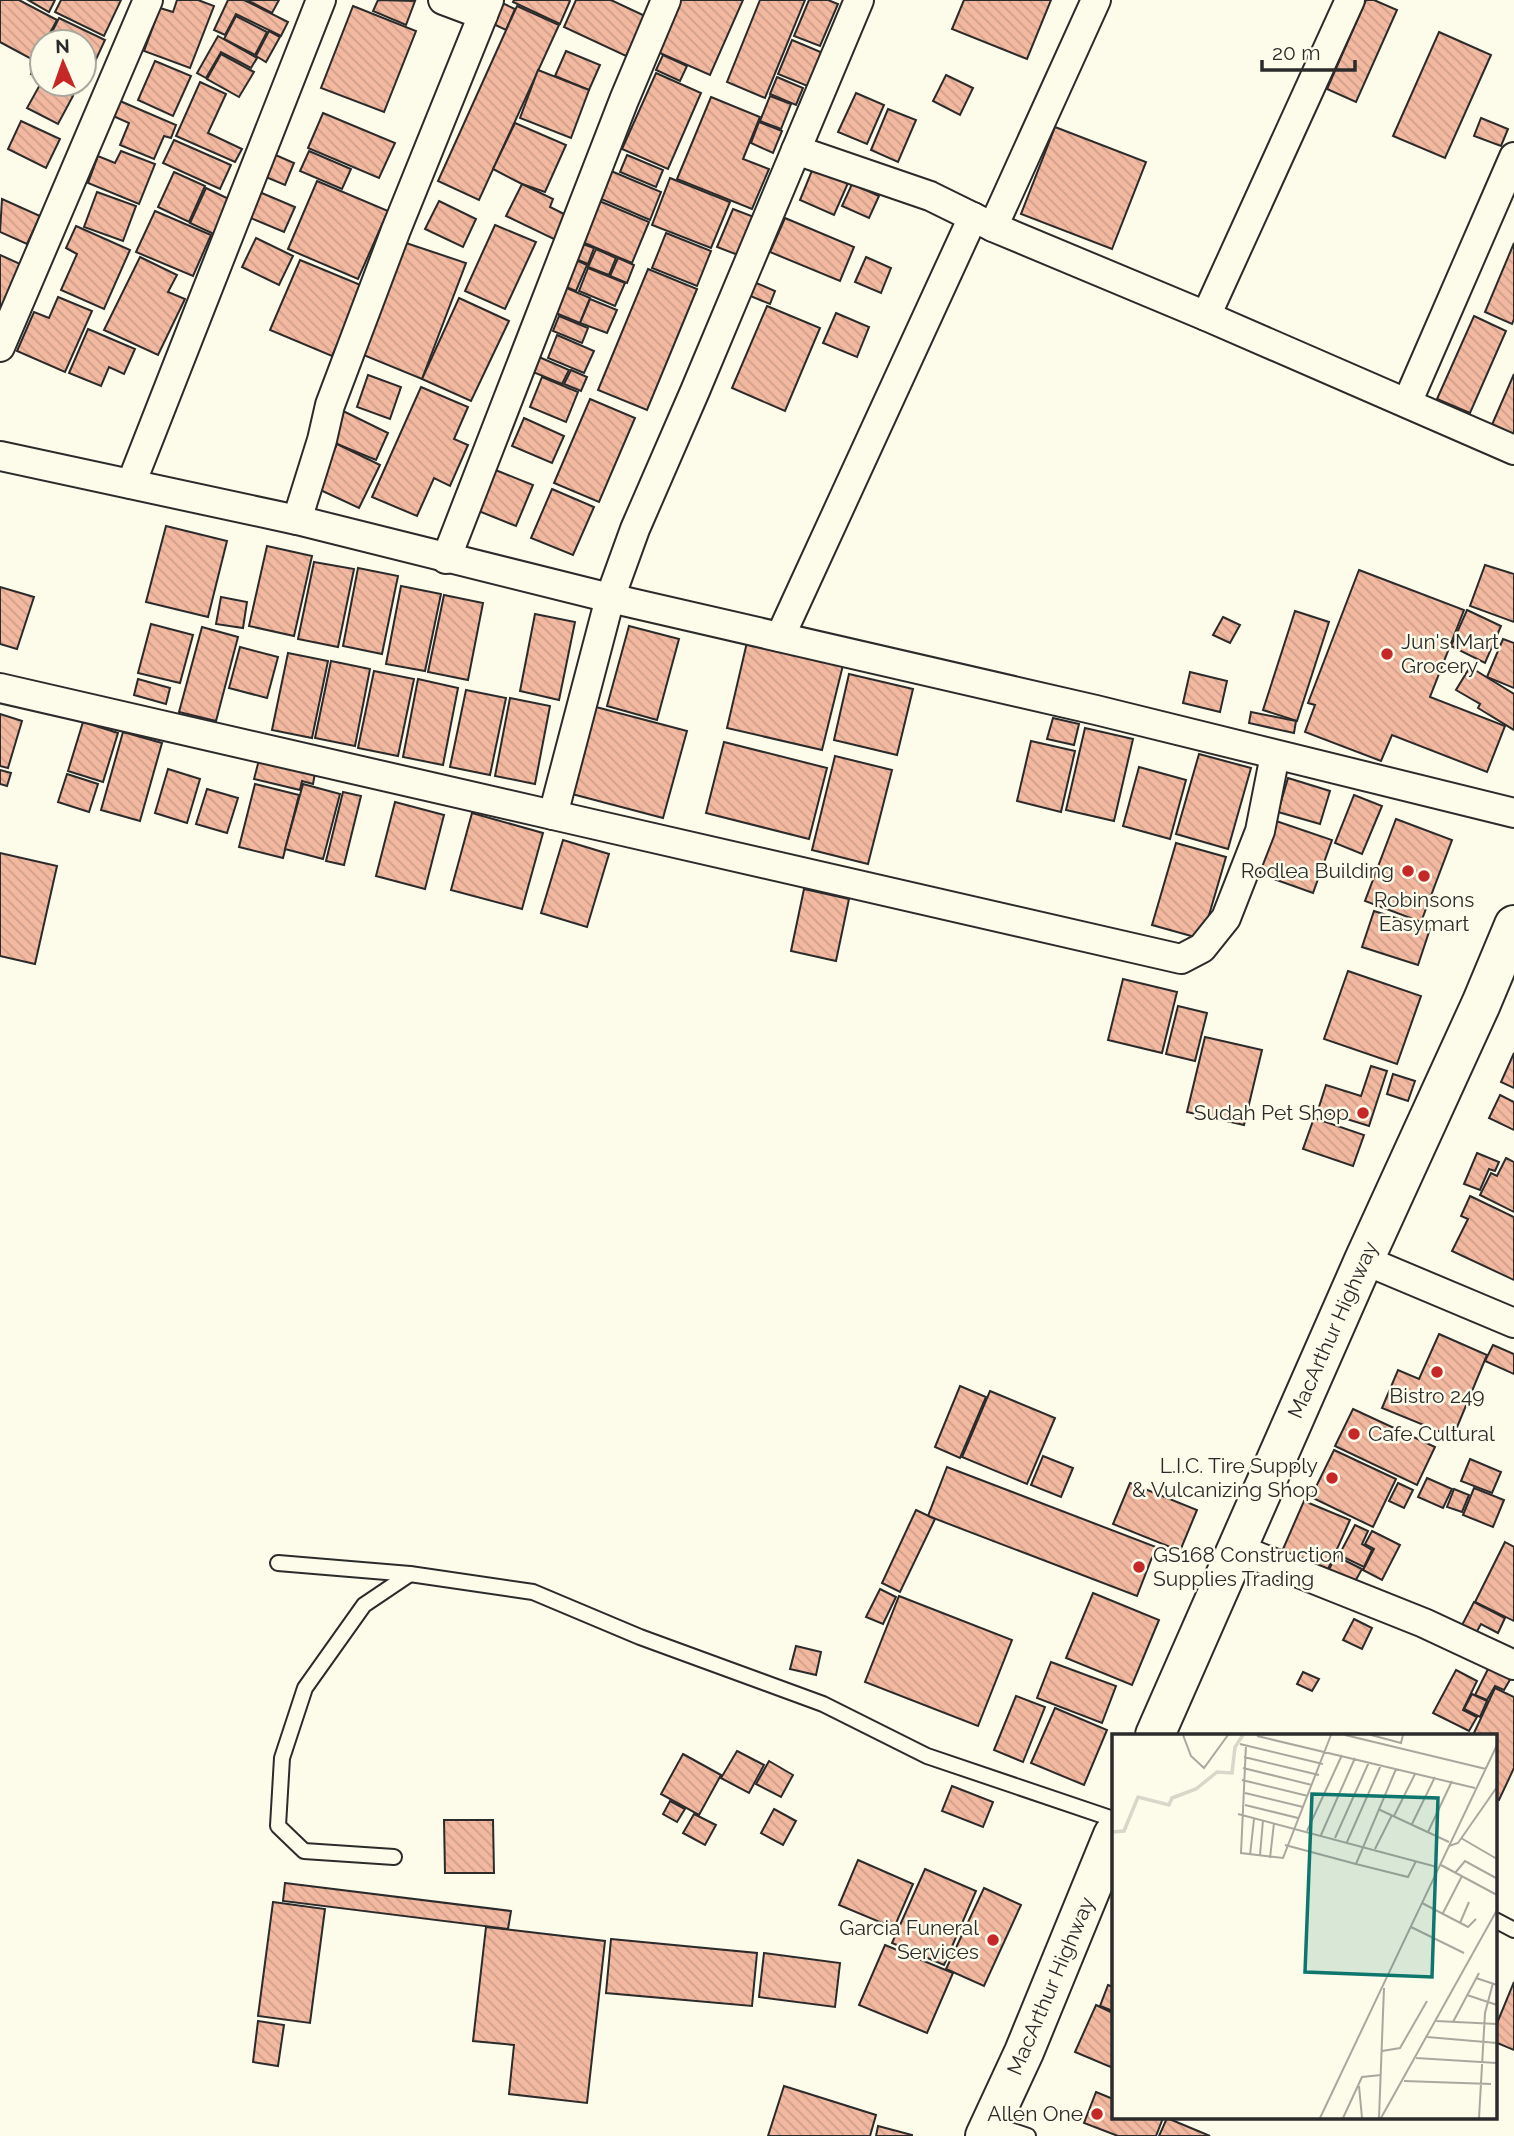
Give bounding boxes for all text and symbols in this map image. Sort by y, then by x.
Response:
north arrow [28,28,98,98]
scale bar [1262,28,1355,72]
text: N [55,35,70,57]
text: 20 m [1272,40,1320,65]
place label: Jun's Mart Grocery [1401,629,1499,678]
marker: Jun's Mart Grocery [1379,646,1395,662]
place label: Rodlea Building [1241,858,1394,883]
marker: Rodlea Building [1400,863,1416,879]
marker: Robinsons Easymart [1416,868,1432,884]
place label: Robinsons Easymart [1374,887,1474,936]
place label: Sudah Pet Shop [1194,1100,1349,1125]
marker: Sudah Pet Shop [1355,1105,1371,1121]
street label: MacArthur Highway [1282,1237,1383,1422]
marker: Bistro 249 [1429,1364,1445,1380]
place label: Bistro 249 [1389,1383,1485,1408]
place label: Cafe Cultural [1368,1421,1495,1446]
marker: Cafe Cultural [1346,1426,1362,1442]
place label: L.I.C. Tire Supply & Vulcanizing Shop [1132,1453,1318,1502]
marker: L.I.C. Tire Supply & Vulcanizing Shop [1324,1470,1340,1486]
place label: GS168 Construction Supplies Trading [1153,1542,1344,1591]
marker: GS168 Construction Supplies Trading [1131,1559,1147,1575]
inset map [1112,1734,1496,2118]
street label: MacArthur Highway [1002,1893,1099,2079]
place label: Garcia Funeral Services [839,1915,979,1964]
marker: Garcia Funeral Services [985,1932,1001,1948]
place label: Allen One [987,2101,1083,2126]
marker: Allen One [1089,2106,1105,2122]

